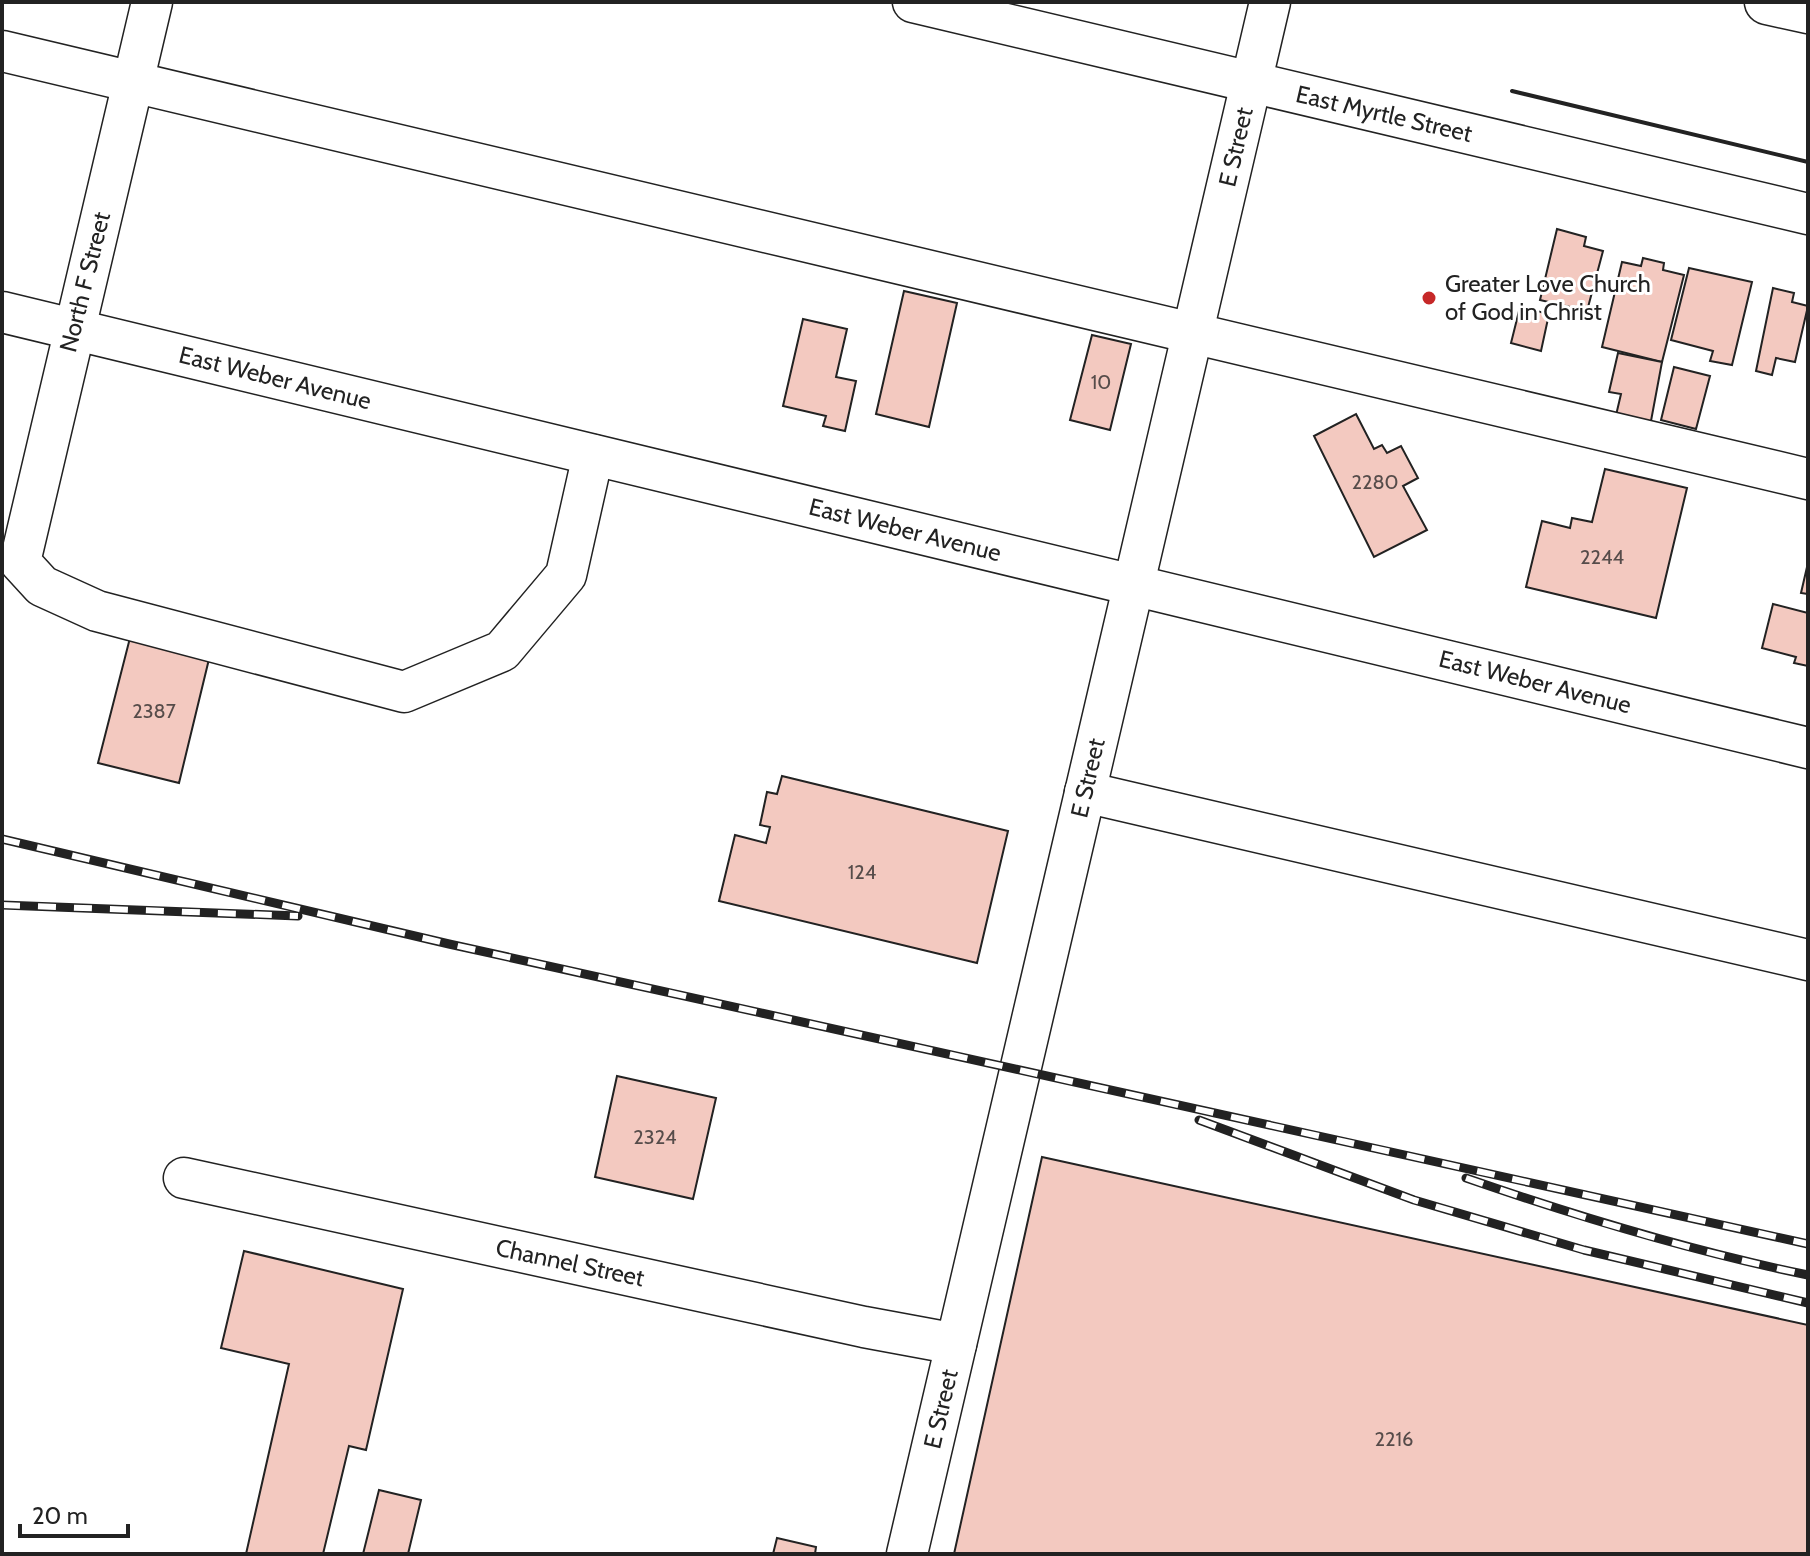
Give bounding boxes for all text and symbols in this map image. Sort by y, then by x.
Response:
street label: East Myrtle Street [1293,79,1475,148]
street label: E Street [1212,104,1259,189]
street label: North F Street [53,209,116,355]
place label: Greater Love Church of God in Christ [1445,269,1651,326]
marker: Greater Love Church of God in Christ [1420,289,1438,307]
street label: East Weber Avenue [176,340,374,415]
house number: 10 [1091,370,1111,394]
house number: 2280 [1351,470,1399,494]
street label: East Weber Avenue [806,492,1004,567]
house number: 2244 [1580,545,1624,569]
street label: East Weber Avenue [1436,644,1634,719]
house number: 2387 [132,699,176,723]
street label: E Street [1064,735,1111,820]
house number: 124 [848,860,877,884]
house number: 2324 [633,1125,677,1149]
street label: Channel Street [493,1233,647,1292]
street label: E Street [917,1366,964,1451]
house number: 2216 [1375,1427,1413,1451]
scale bar [20,1488,128,1538]
text: 20 m [32,1501,88,1530]

